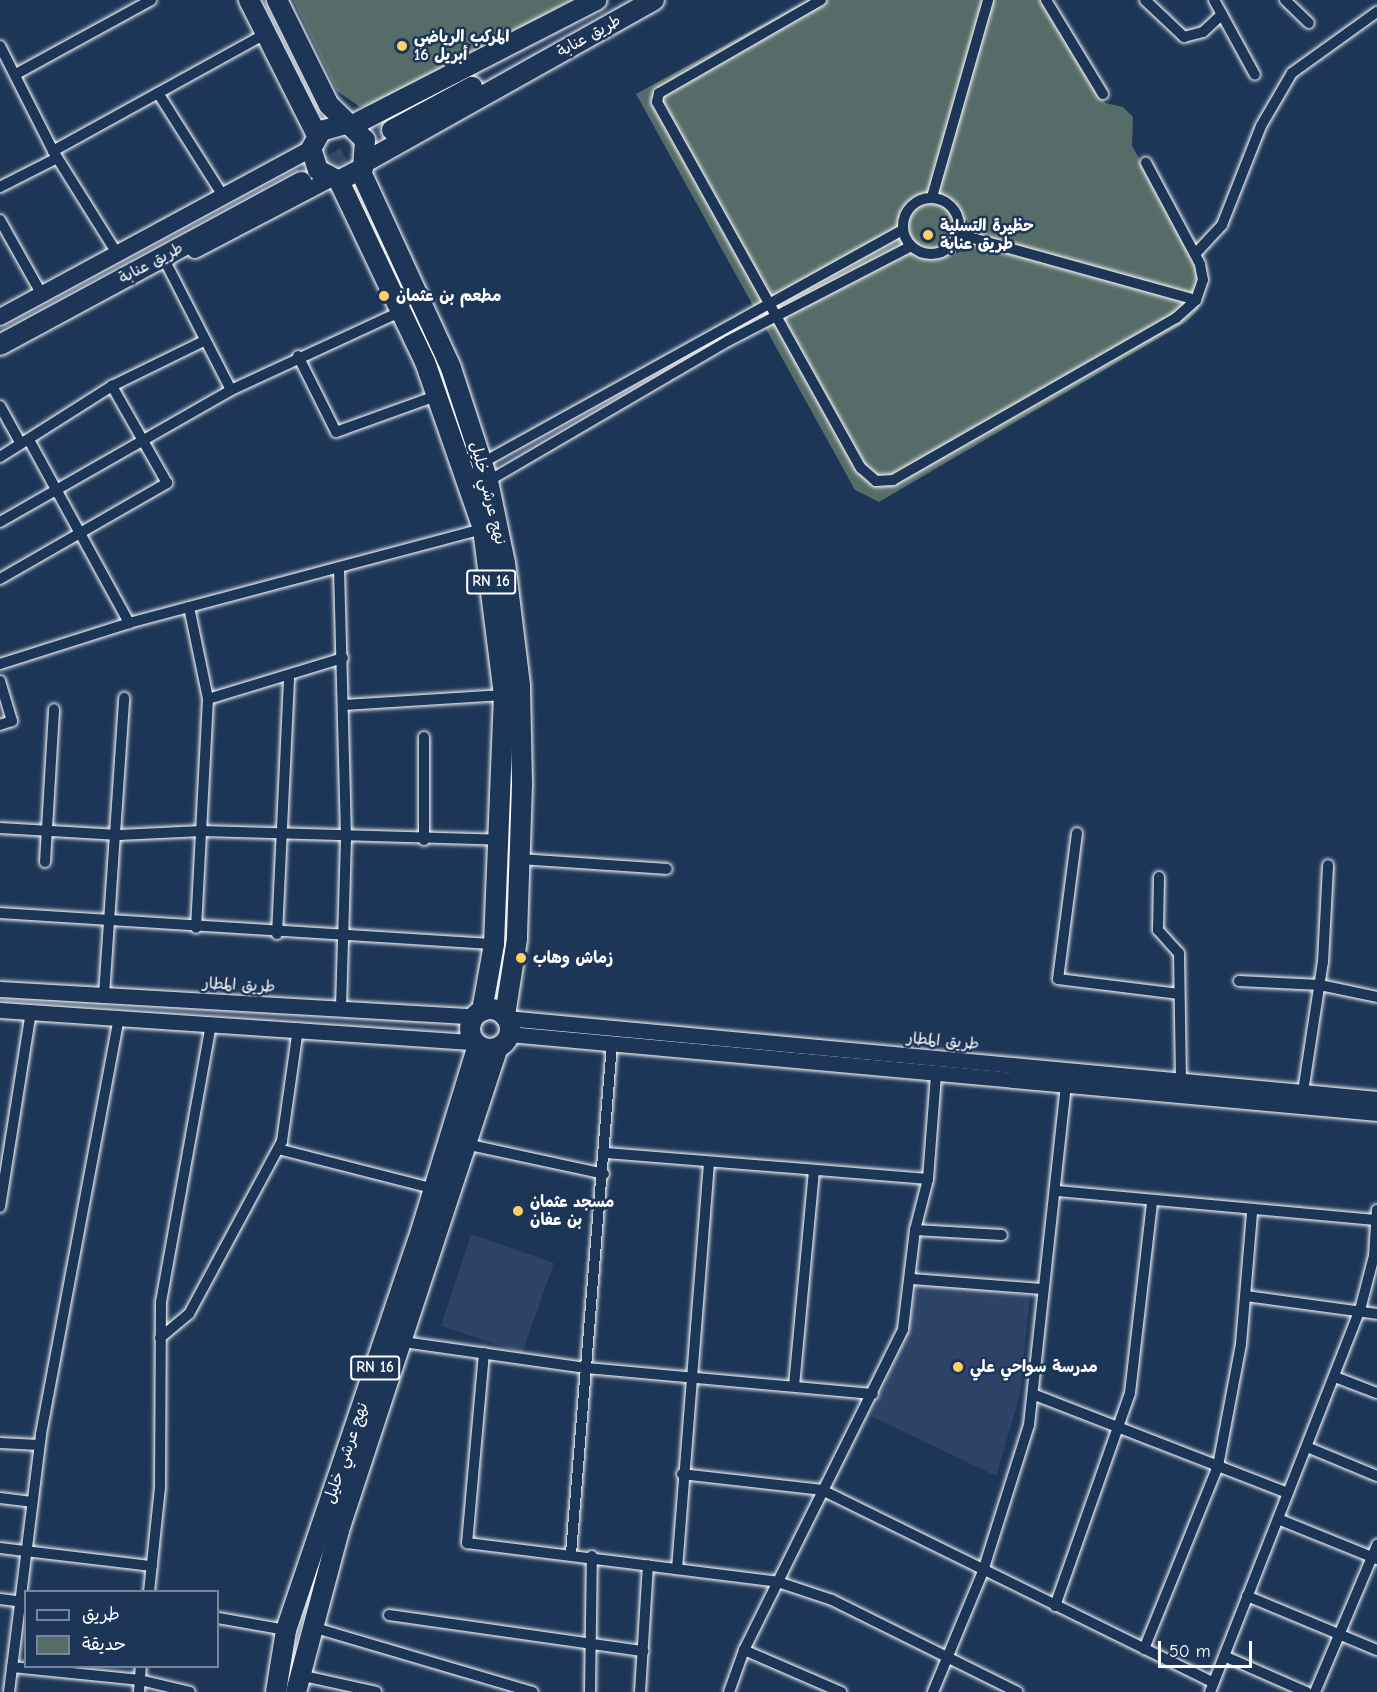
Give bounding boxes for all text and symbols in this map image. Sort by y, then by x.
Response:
street label: طريق عنابة [554,11,624,61]
place label: المركب الرياضي 16 أبريل [414,27,509,65]
marker: المركب الرياضي 16 أبريل [395,39,409,53]
place label: حظيرة التسلية طريق عنابة [940,216,1034,254]
marker: حظيرة التسلية طريق عنابة [921,228,935,242]
street label: طريق عنابة [116,238,186,288]
place label: مطعم بن عثمان [396,286,501,306]
marker: مطعم بن عثمان [377,289,391,303]
street label: نهج عرشي خليل [466,439,510,547]
road number: RN 16 [466,570,516,594]
place label: زماش وهاب [533,948,613,968]
marker: زماش وهاب [514,951,528,965]
street label: طريق المطار [202,974,276,996]
street label: طريق المطار [906,1028,980,1054]
place label: مسجد عثمان بن عفان [530,1192,614,1230]
marker: مسجد عثمان بن عفان [511,1204,525,1218]
road number: RN 16 [350,1356,400,1380]
place label: مدرسة سواحي علي [970,1357,1098,1377]
marker: مدرسة سواحي علي [951,1360,965,1374]
street label: نهج عرشي خليل [320,1400,372,1506]
legend [24,1590,219,1668]
text: طريق [82,1604,120,1625]
scale bar [1161,1629,1256,1667]
text: حديقة [82,1634,126,1655]
text: 50 m [1169,1641,1211,1662]

